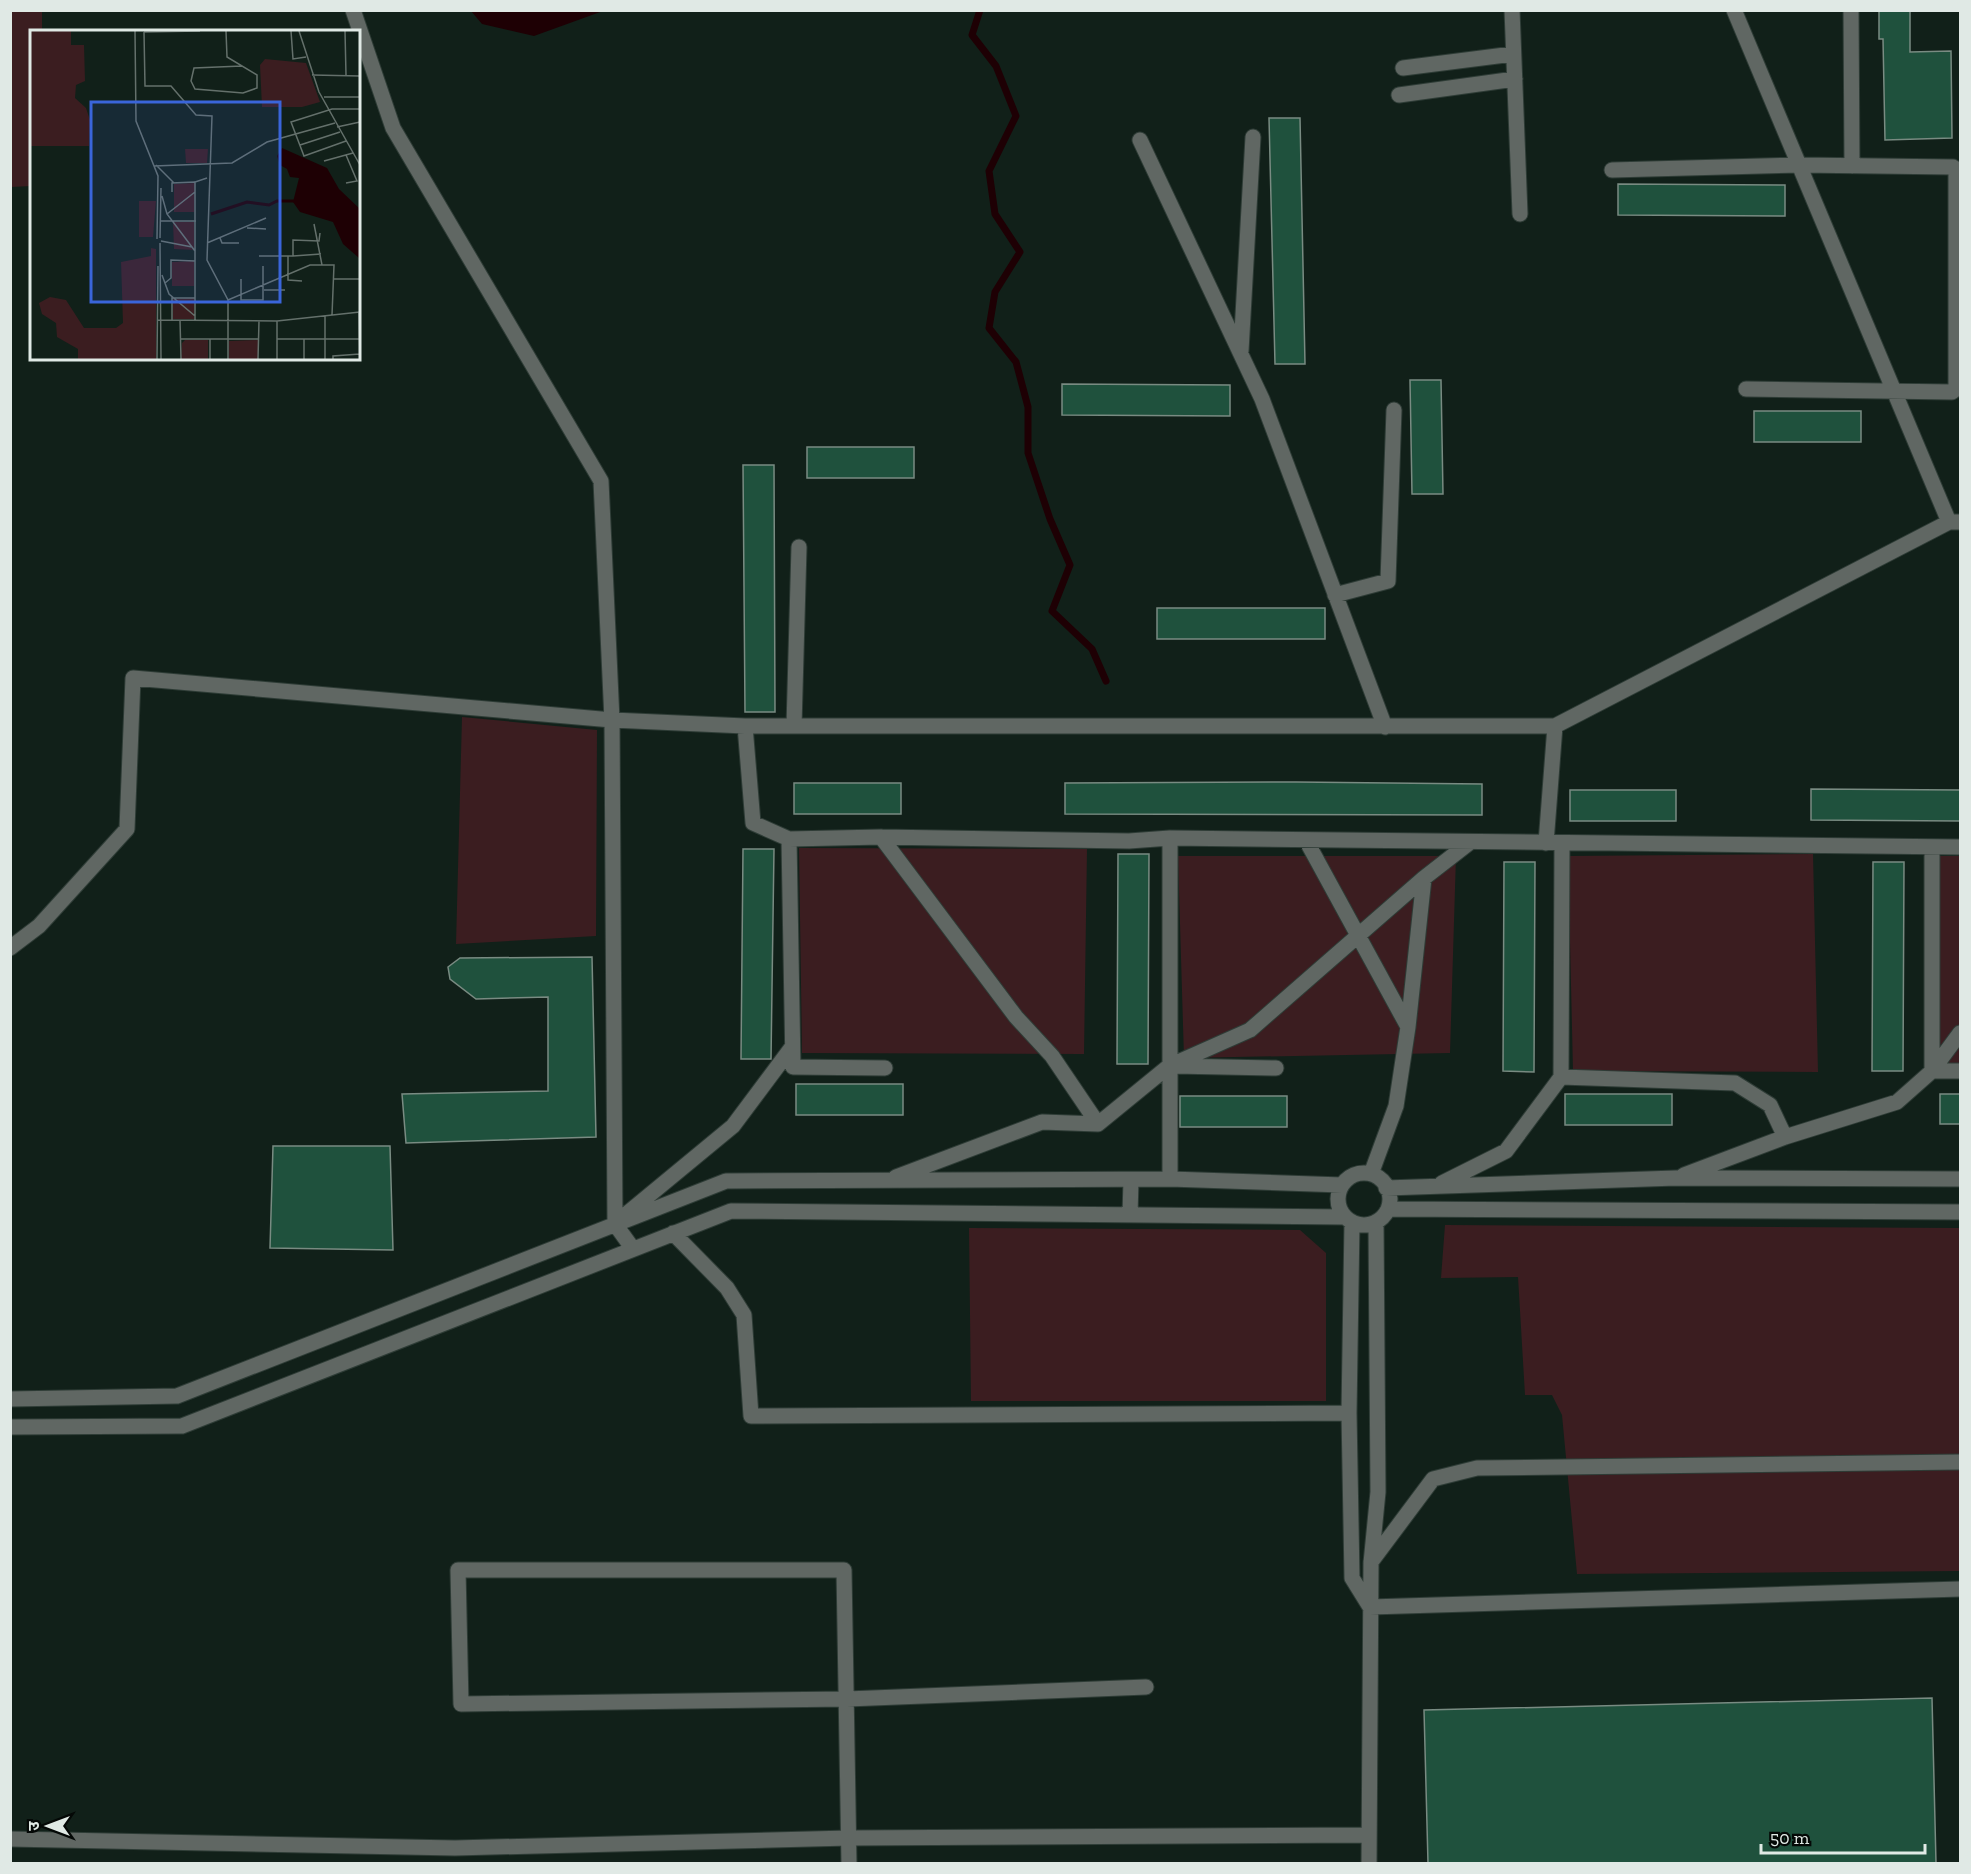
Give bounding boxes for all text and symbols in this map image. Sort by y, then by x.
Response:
inset map [30,30,360,360]
north arrow [18,1796,78,1856]
scale bar [1761,1817,1924,1855]
text: उ [24,1821,43,1831]
text: 50 m [1770,1827,1810,1849]

